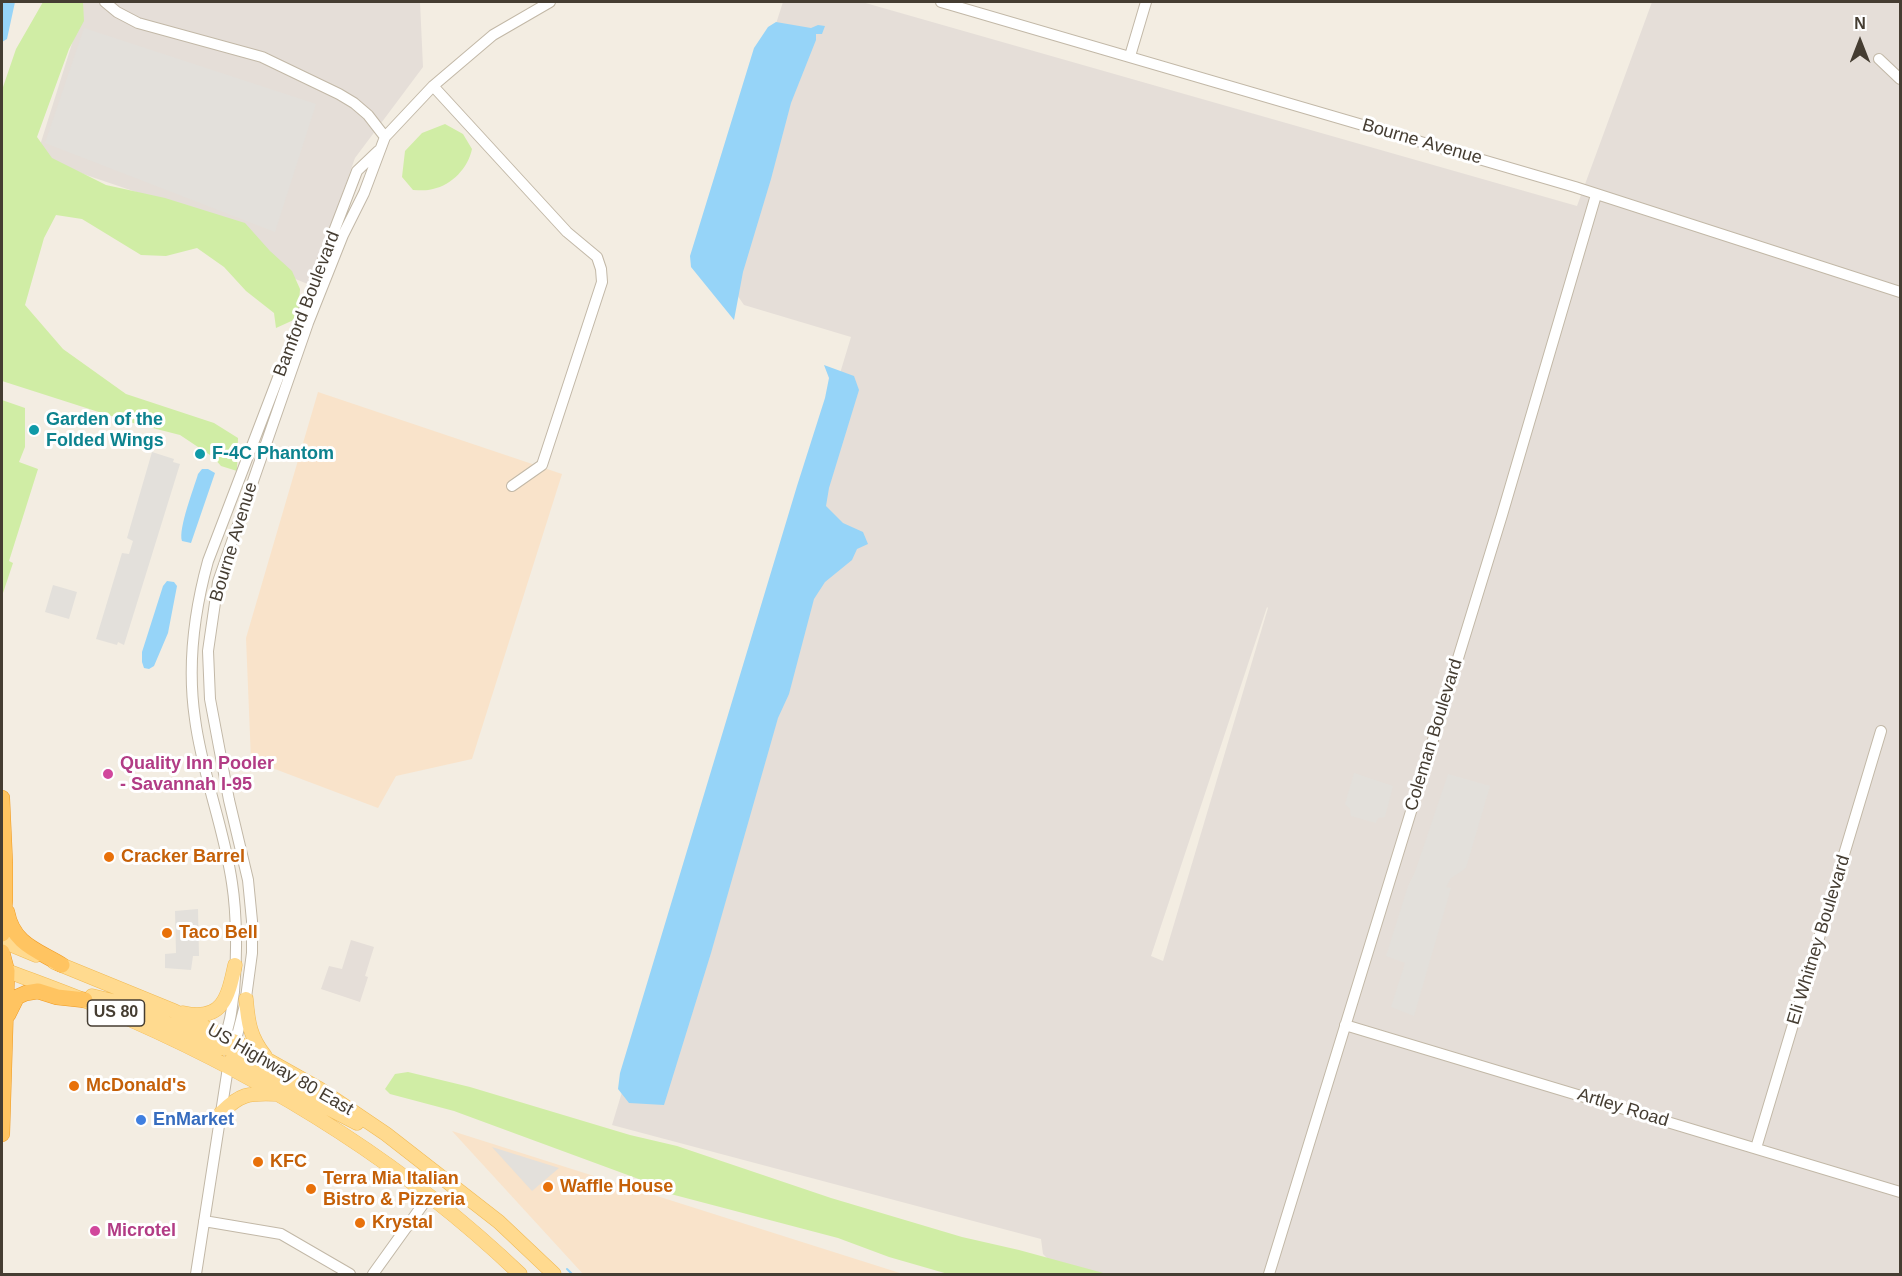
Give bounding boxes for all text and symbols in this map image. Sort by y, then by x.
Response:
north arrow [1830,12,1890,72]
text: N [1854,15,1866,32]
street label: Bourne Avenue [1360,115,1484,169]
street label: Bamford Boulevard [269,228,345,380]
place label: Garden of the Folded Wings [46,409,164,452]
marker: Garden of the Folded Wings [27,423,41,437]
place label: F-4C Phantom [212,443,334,465]
marker: F-4C Phantom [193,447,207,461]
street label: Bourne Avenue [206,480,262,604]
street label: Coleman Boulevard [1401,656,1467,814]
place label: Quality Inn Pooler - Savannah I-95 [120,753,274,795]
marker: Quality Inn Pooler - Savannah I-95 [101,767,115,781]
place label: Cracker Barrel [121,846,245,868]
marker: Cracker Barrel [102,850,116,864]
street label: Eli Whitney Boulevard [1783,853,1855,1027]
place label: Taco Bell [179,922,258,944]
marker: Taco Bell [160,926,174,940]
road number: US 80 [88,1000,144,1026]
street label: US Highway 80 East [203,1019,357,1121]
place label: McDonald's [86,1075,186,1097]
marker: McDonald's [67,1079,81,1093]
street label: Artley Road [1575,1084,1671,1132]
place label: EnMarket [153,1109,234,1131]
marker: EnMarket [134,1113,148,1127]
place label: KFC [270,1151,307,1173]
marker: KFC [251,1155,265,1169]
place label: Terra Mia Italian Bistro & Pizzeria [323,1168,465,1210]
place label: Waffle House [560,1176,673,1198]
marker: Waffle House [541,1180,555,1194]
marker: Terra Mia Italian Bistro & Pizzeria [304,1182,318,1196]
place label: Krystal [372,1212,433,1234]
marker: Krystal [353,1216,367,1230]
place label: Microtel [107,1220,176,1242]
marker: Microtel [88,1224,102,1238]

